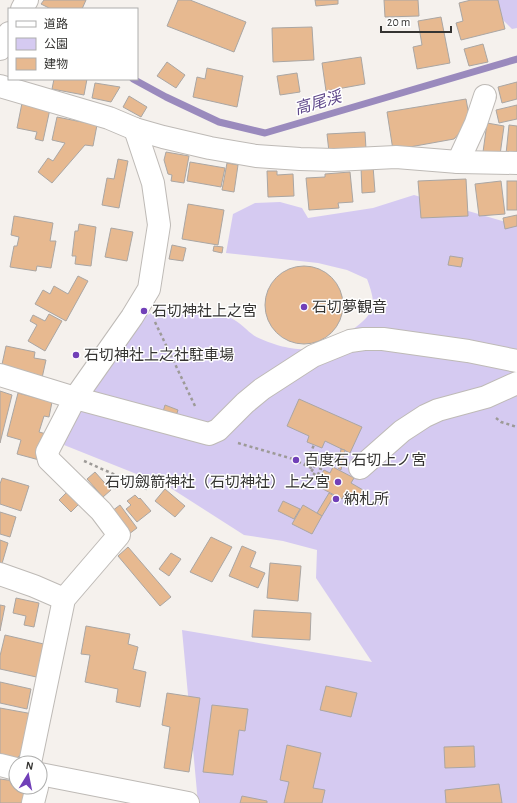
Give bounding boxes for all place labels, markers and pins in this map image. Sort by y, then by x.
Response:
place label: 石切夢観音 [312,299,387,315]
marker: 石切夢観音 [299,302,309,312]
place label: 石切神社上之宮 [152,303,257,319]
marker: 石切神社上之宮 [139,306,149,316]
place label: 石切神社上之社駐車場 [84,347,234,363]
marker: 石切神社上之社駐車場 [71,350,81,360]
place label: 百度石 石切上ノ宮 [304,452,426,468]
marker: 百度石 石切上ノ宮 [291,455,301,465]
place label: 石切劔箭神社（石切神社）上之宮 [105,474,330,490]
marker: 石切劔箭神社（石切神社）上之宮 [333,477,343,487]
place label: 納札所 [344,491,389,507]
marker: 納札所 [331,494,341,504]

